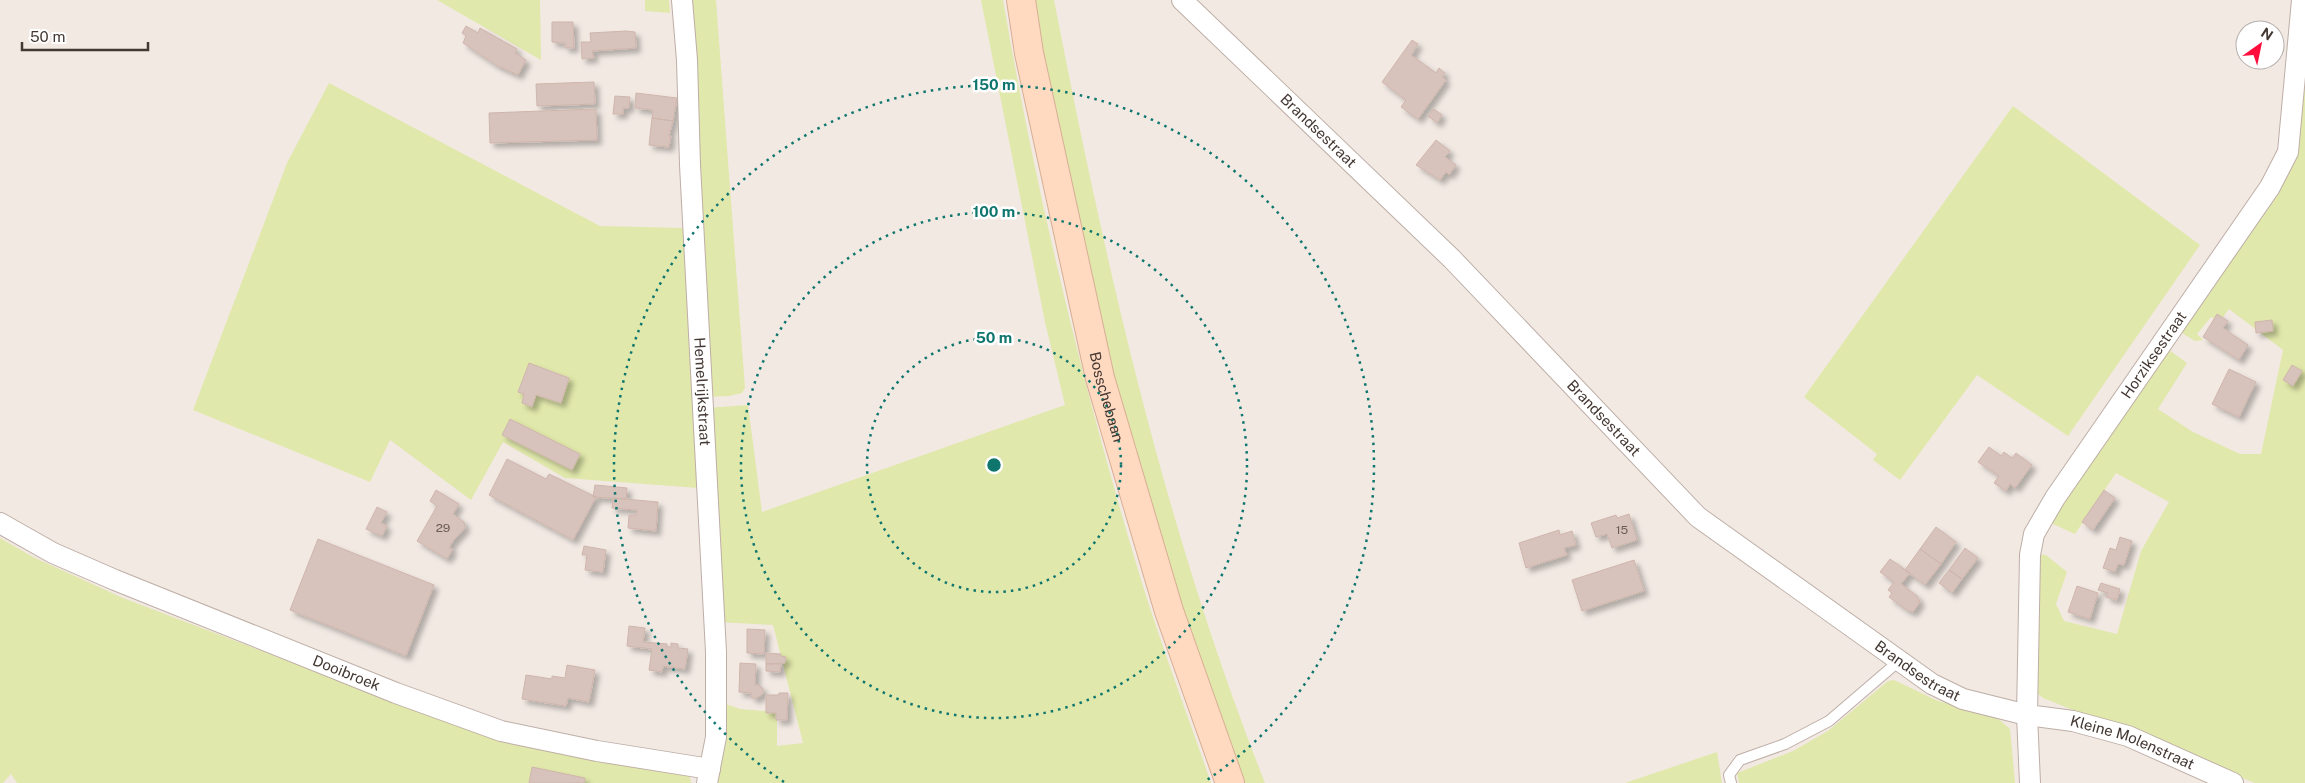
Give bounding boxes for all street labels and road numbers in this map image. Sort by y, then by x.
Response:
street label: Brandsestraat [1277,90,1360,171]
street label: Horziksestraat [2117,308,2190,402]
street label: Hemelrijkstraat [691,337,714,446]
street label: Bosschebaan [1086,350,1127,444]
street label: Brandsestraat [1564,376,1644,459]
street label: Brandsestraat [1872,637,1963,704]
street label: Dooibroek [310,651,383,694]
street label: Kleine Molenstraat [2068,712,2197,773]

